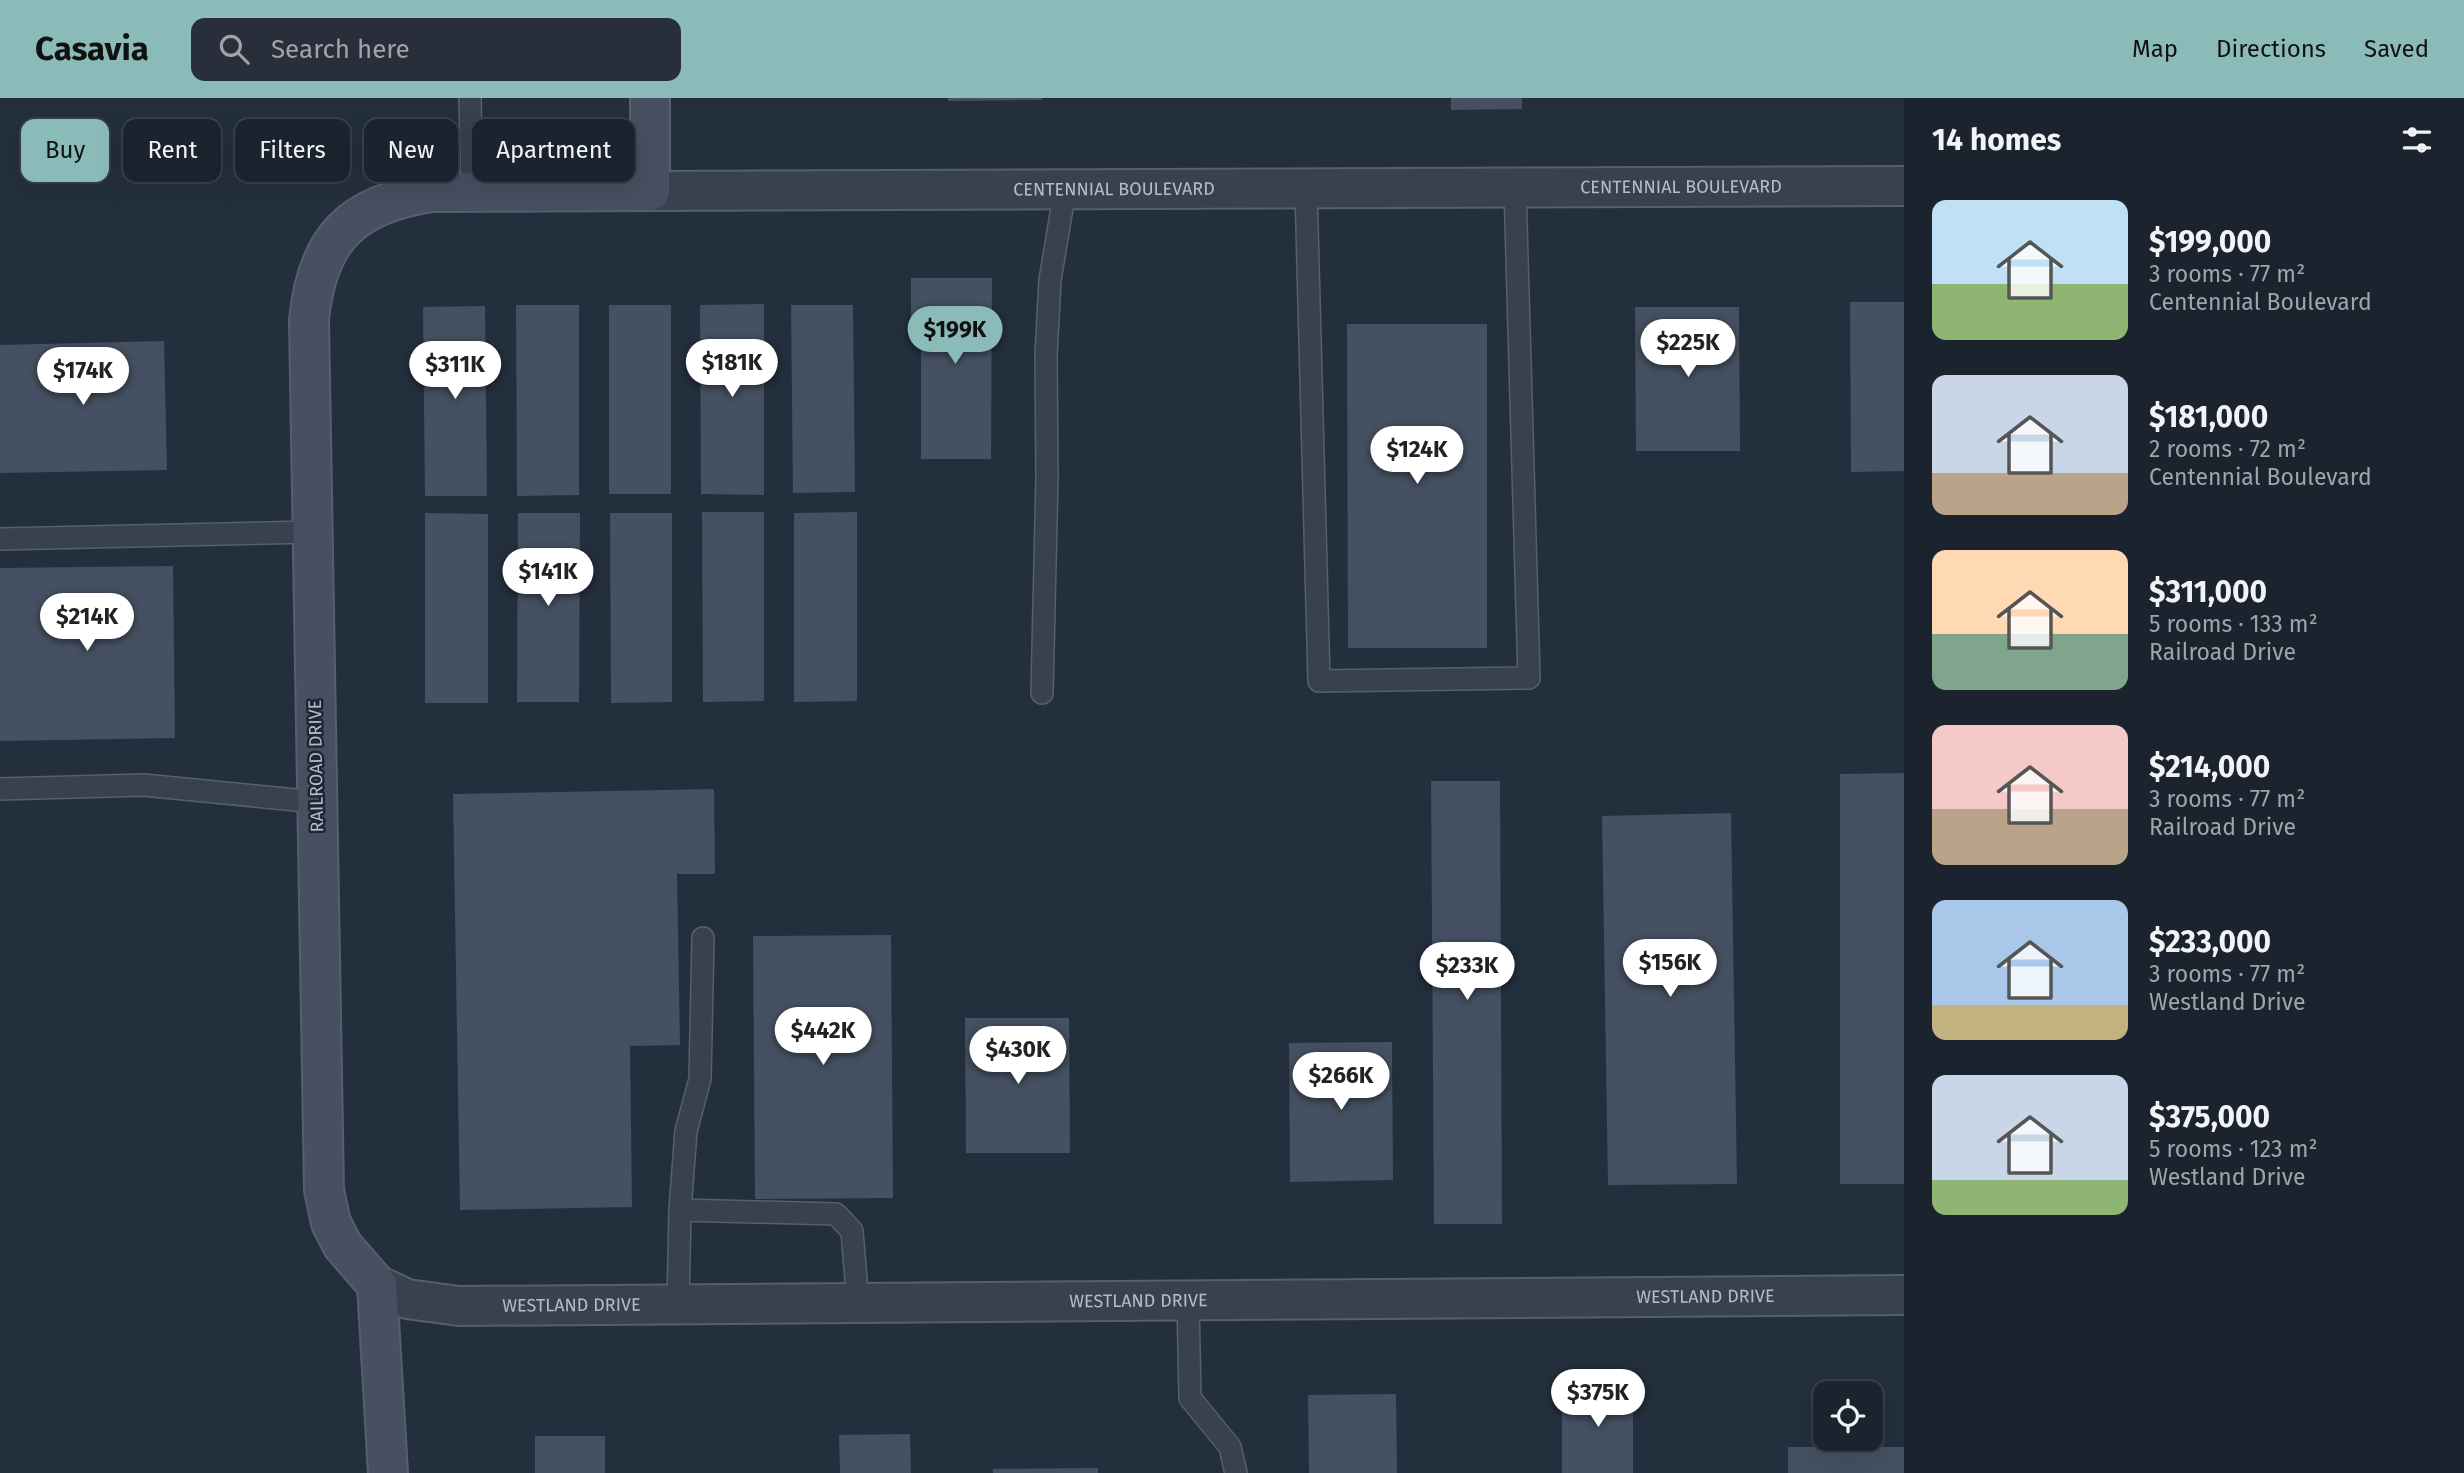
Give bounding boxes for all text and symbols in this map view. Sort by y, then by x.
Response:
search box [191,18,681,81]
text: Casavia [35,29,149,69]
icon: search [215,30,253,68]
text: Search here [271,34,410,65]
text: Map [2132,35,2178,63]
text: Directions [2216,35,2326,63]
text: Saved [2364,35,2429,63]
chip: Buy [21,119,109,182]
chip: Rent [123,119,221,182]
chip: Filters [235,119,350,182]
chip: New [364,119,458,182]
chip: Apartment [472,119,635,182]
icon: filters [2398,121,2436,159]
text: 14 homes [1932,122,2061,158]
street label: CENTENNIAL BOULEVARD [1580,175,1782,198]
street label: CENTENNIAL BOULEVARD [1013,178,1215,201]
text: $199,000 [2149,224,2271,260]
icon: home [1988,228,2072,312]
text: 3 rooms · 77 m² [2149,260,2305,288]
text: Centennial Boulevard [2149,288,2372,316]
pin: $199K [906,306,1004,366]
text: $199K [924,315,986,343]
pin: $225K [1639,320,1737,379]
text: $225K [1656,328,1720,356]
pin: $181K [683,340,781,399]
pin: $311K [406,342,504,401]
pin: $174K [34,348,132,407]
text: $181K [702,348,762,376]
text: $311K [425,350,485,378]
text: $174K [53,356,113,384]
text: $181,000 [2149,399,2268,435]
icon: home [1988,403,2072,487]
pin: $124K [1368,426,1466,486]
text: $124K [1386,435,1448,463]
text: 2 rooms · 72 m² [2149,435,2306,463]
text: Centennial Boulevard [2149,463,2372,491]
pin: $141K [499,548,597,608]
text: $141K [518,557,578,585]
text: $311,000 [2149,574,2267,610]
icon: home [1988,578,2072,662]
pin: $214K [38,594,136,653]
text: $214K [56,602,118,630]
text: 5 rooms · 133 m² [2149,610,2318,638]
text: Railroad Drive [2149,638,2296,666]
street label: RAILROAD DRIVE [304,700,328,832]
text: $214,000 [2149,749,2270,785]
icon: home [1988,753,2072,837]
text: 3 rooms · 77 m² [2149,785,2305,813]
text: Railroad Drive [2149,813,2296,841]
text: $233,000 [2149,924,2271,960]
icon: home [1988,928,2072,1012]
pin: $156K [1621,940,1719,999]
pin: $233K [1418,942,1516,1002]
text: $156K [1639,948,1701,976]
text: $233K [1436,951,1498,979]
text: 3 rooms · 77 m² [2149,960,2305,988]
text: Westland Drive [2149,988,2306,1016]
pin: $442K [774,1007,872,1067]
text: $442K [791,1016,855,1044]
pin: $430K [969,1026,1067,1086]
text: $430K [985,1035,1051,1063]
pin: $266K [1292,1052,1390,1112]
text: $266K [1309,1061,1373,1089]
text: $375,000 [2149,1099,2270,1135]
icon: home [1988,1103,2072,1187]
text: 5 rooms · 123 m² [2149,1135,2317,1163]
text: Westland Drive [2149,1163,2306,1191]
street label: WESTLAND DRIVE [1636,1285,1775,1308]
street label: WESTLAND DRIVE [1069,1289,1208,1312]
street label: WESTLAND DRIVE [502,1294,641,1317]
pin: $375K [1549,1370,1647,1429]
text: $375K [1567,1378,1629,1406]
map controls [1813,1381,1883,1451]
button: locate [1813,1381,1883,1451]

